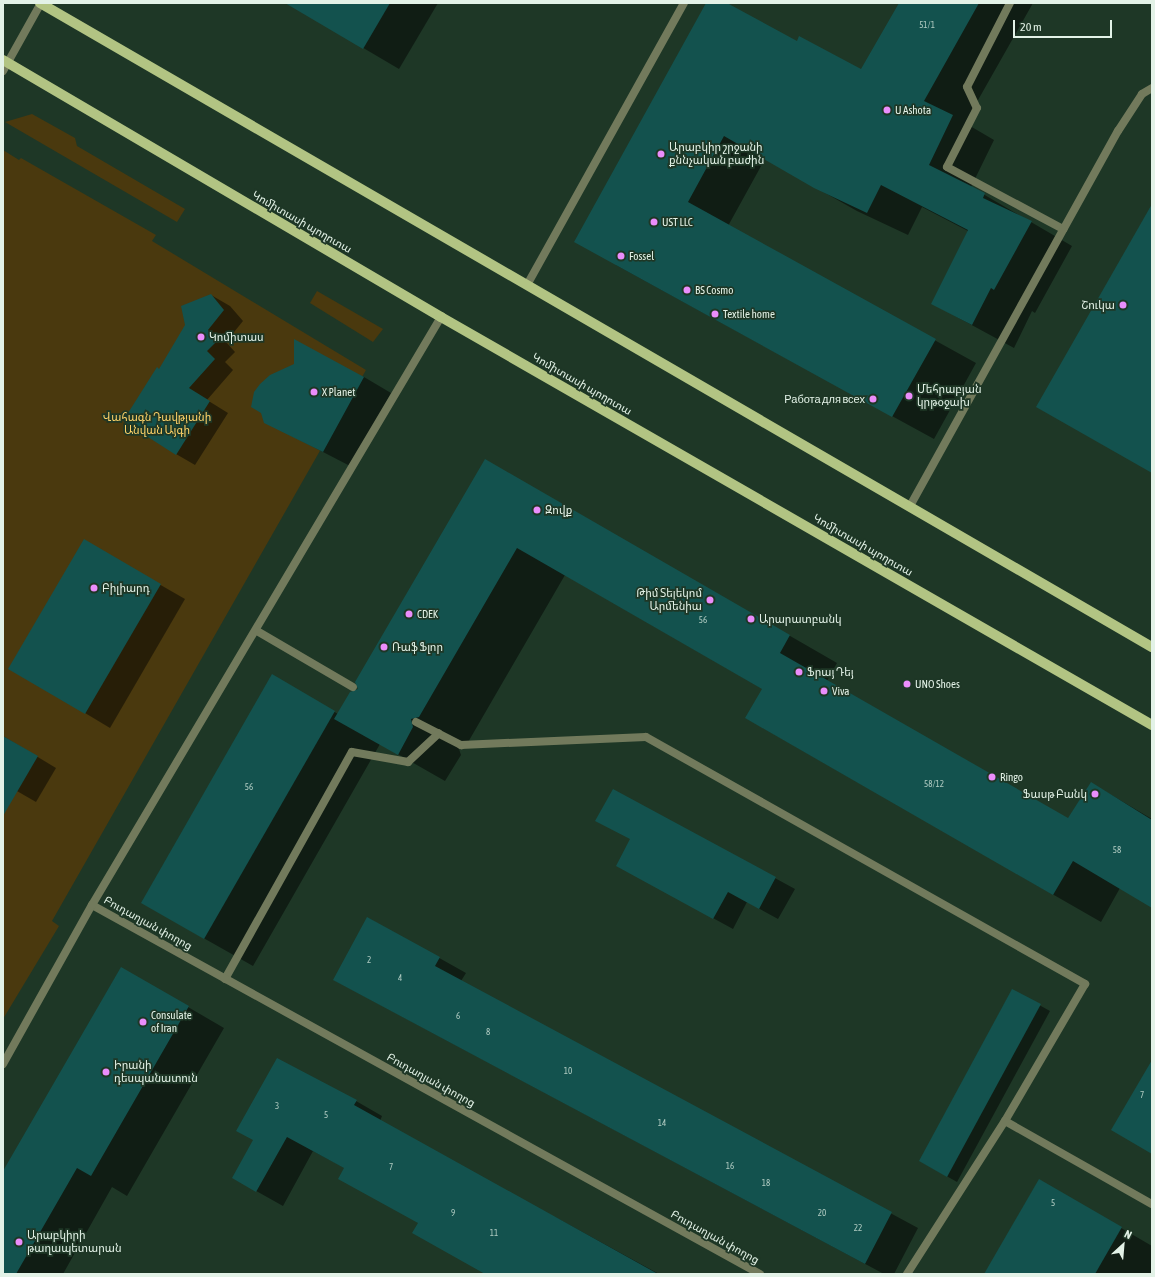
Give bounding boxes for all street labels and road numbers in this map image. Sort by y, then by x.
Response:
street label: Կոմիտասի պողոտա [250,188,354,256]
street label: Կոմիտասի պողոտա [530,350,634,418]
street label: Կոմիտասի պողոտա [811,511,915,579]
street label: Բուդաղյան փողոց [101,893,195,953]
street label: Բուդաղյան փողոց [384,1050,478,1110]
street label: Բուդաղյան փողոց [668,1207,762,1267]

